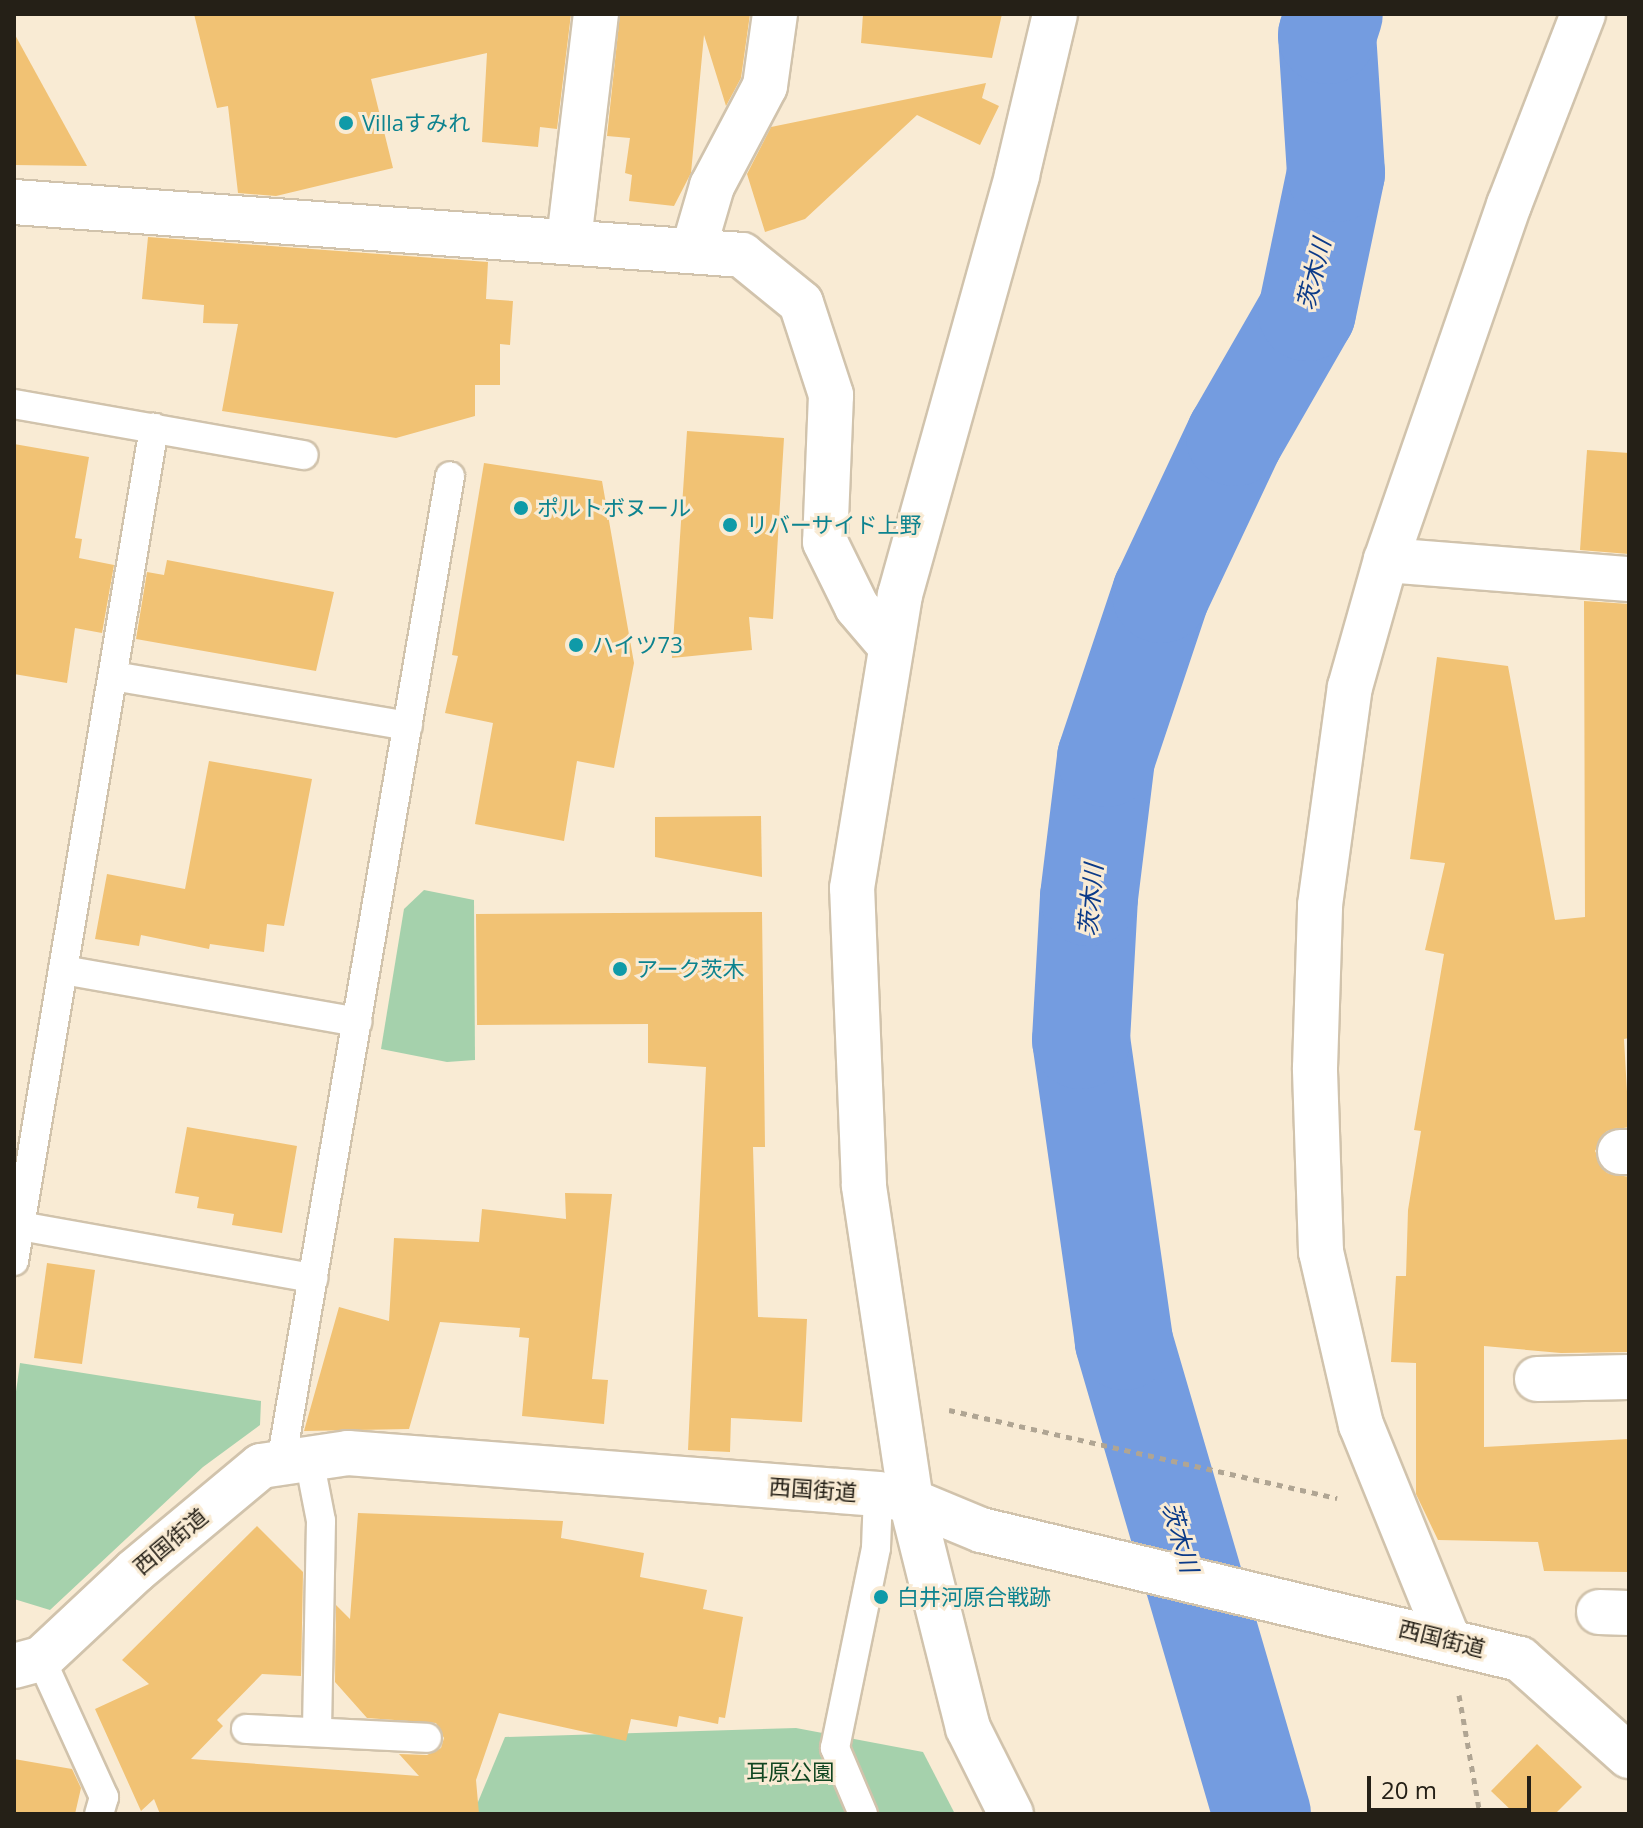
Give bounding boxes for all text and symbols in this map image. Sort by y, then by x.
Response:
place label: Villaすみれ [362,110,470,136]
marker: Villaすみれ [337,114,355,132]
water label: 茨木川 [1290,236,1336,312]
place label: ポルトボヌール [537,495,691,521]
marker: ポルトボヌール [512,499,530,517]
place label: リバーサイド上野 [746,512,922,538]
marker: リバーサイド上野 [721,516,739,534]
place label: ハイツ73 [592,632,683,658]
marker: ハイツ73 [567,636,585,654]
water label: 茨木川 [1073,863,1107,937]
place label: アーク茨木 [636,956,745,982]
marker: アーク茨木 [611,960,629,978]
street label: 西国街道 [768,1473,858,1505]
water label: 茨木川 [1157,1498,1205,1576]
street label: 西国街道 [128,1503,212,1579]
place label: 白井河原合戦跡 [897,1584,1051,1610]
marker: 白井河原合戦跡 [872,1588,890,1606]
street label: 西国街道 [1396,1615,1488,1661]
park label: 耳原公園 [746,1759,834,1785]
scale bar [1371,1760,1535,1810]
text: 20 m [1381,1773,1437,1806]

